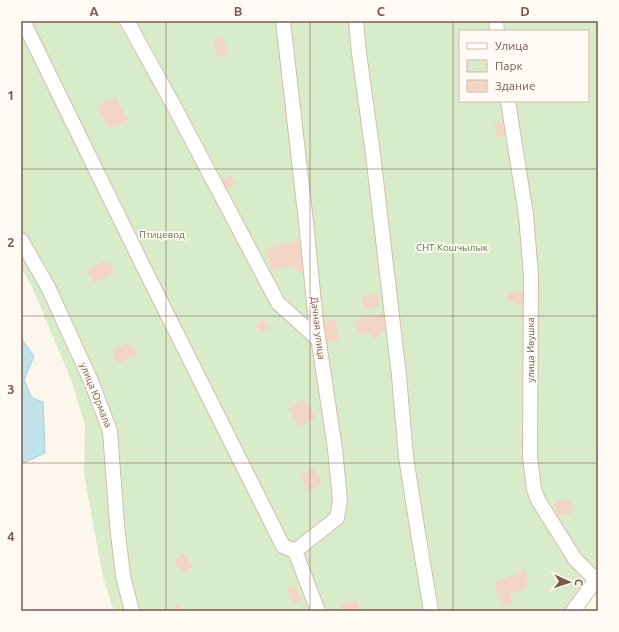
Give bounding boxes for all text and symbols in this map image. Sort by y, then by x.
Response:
text: A [89,4,99,18]
text: B [234,4,243,18]
text: C [377,4,386,18]
text: D [520,4,530,18]
legend [459,30,589,102]
text: Улица [495,39,528,52]
text: Парк [495,59,523,72]
text: Здание [495,79,536,92]
text: 1 [7,88,15,102]
park label: Птицевод [139,229,185,240]
text: 2 [7,235,15,249]
park label: СНТ Кошчылык [416,242,488,253]
street label: Дачная улица [309,296,327,360]
street label: улица Ивушка [525,317,536,383]
street label: улица Юрмала [78,361,114,429]
text: 3 [7,382,15,396]
text: 4 [7,529,15,543]
north arrow [549,562,589,602]
text: С [573,579,585,586]

